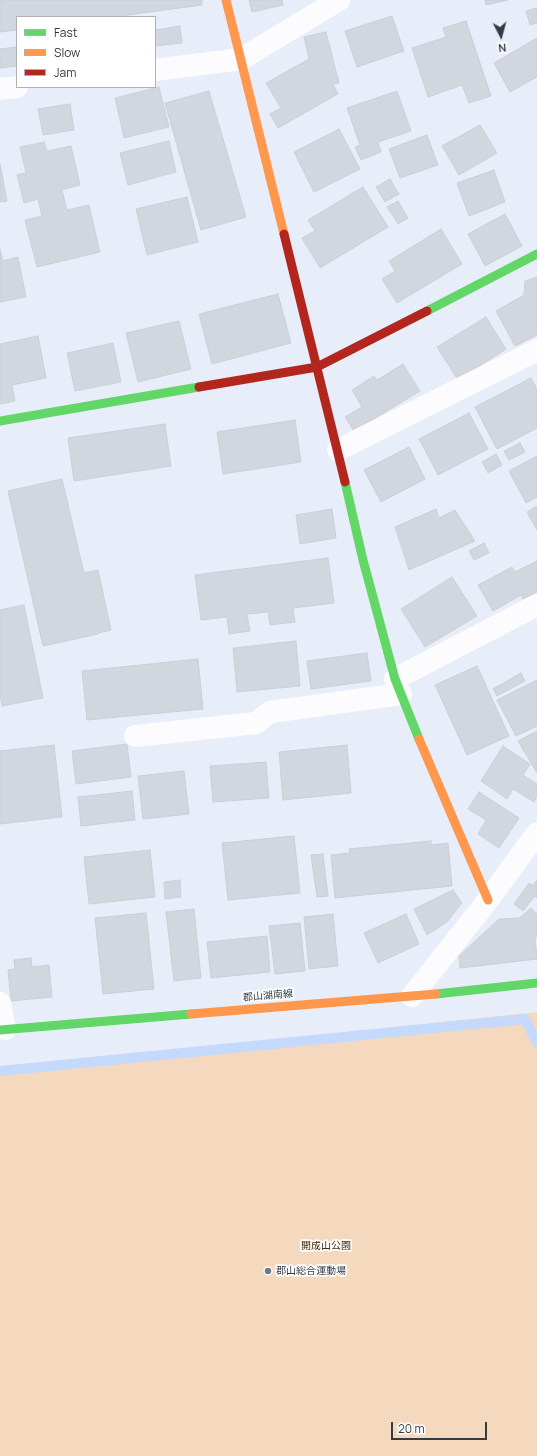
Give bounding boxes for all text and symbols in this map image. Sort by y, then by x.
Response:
legend [16,16,156,88]
north arrow [481,16,521,56]
text: Fast [54,24,78,41]
text: N [498,41,507,56]
text: Slow [54,44,80,61]
text: Jam [54,64,76,81]
street label: 郡山湖南線 [243,988,293,1004]
park label: 開成山公園 [301,1240,351,1252]
place label: 郡山総合運動場 [276,1265,346,1277]
marker: 郡山総合運動場 [263,1266,273,1276]
scale bar [393,1414,489,1440]
text: 20 m [398,1420,425,1437]

